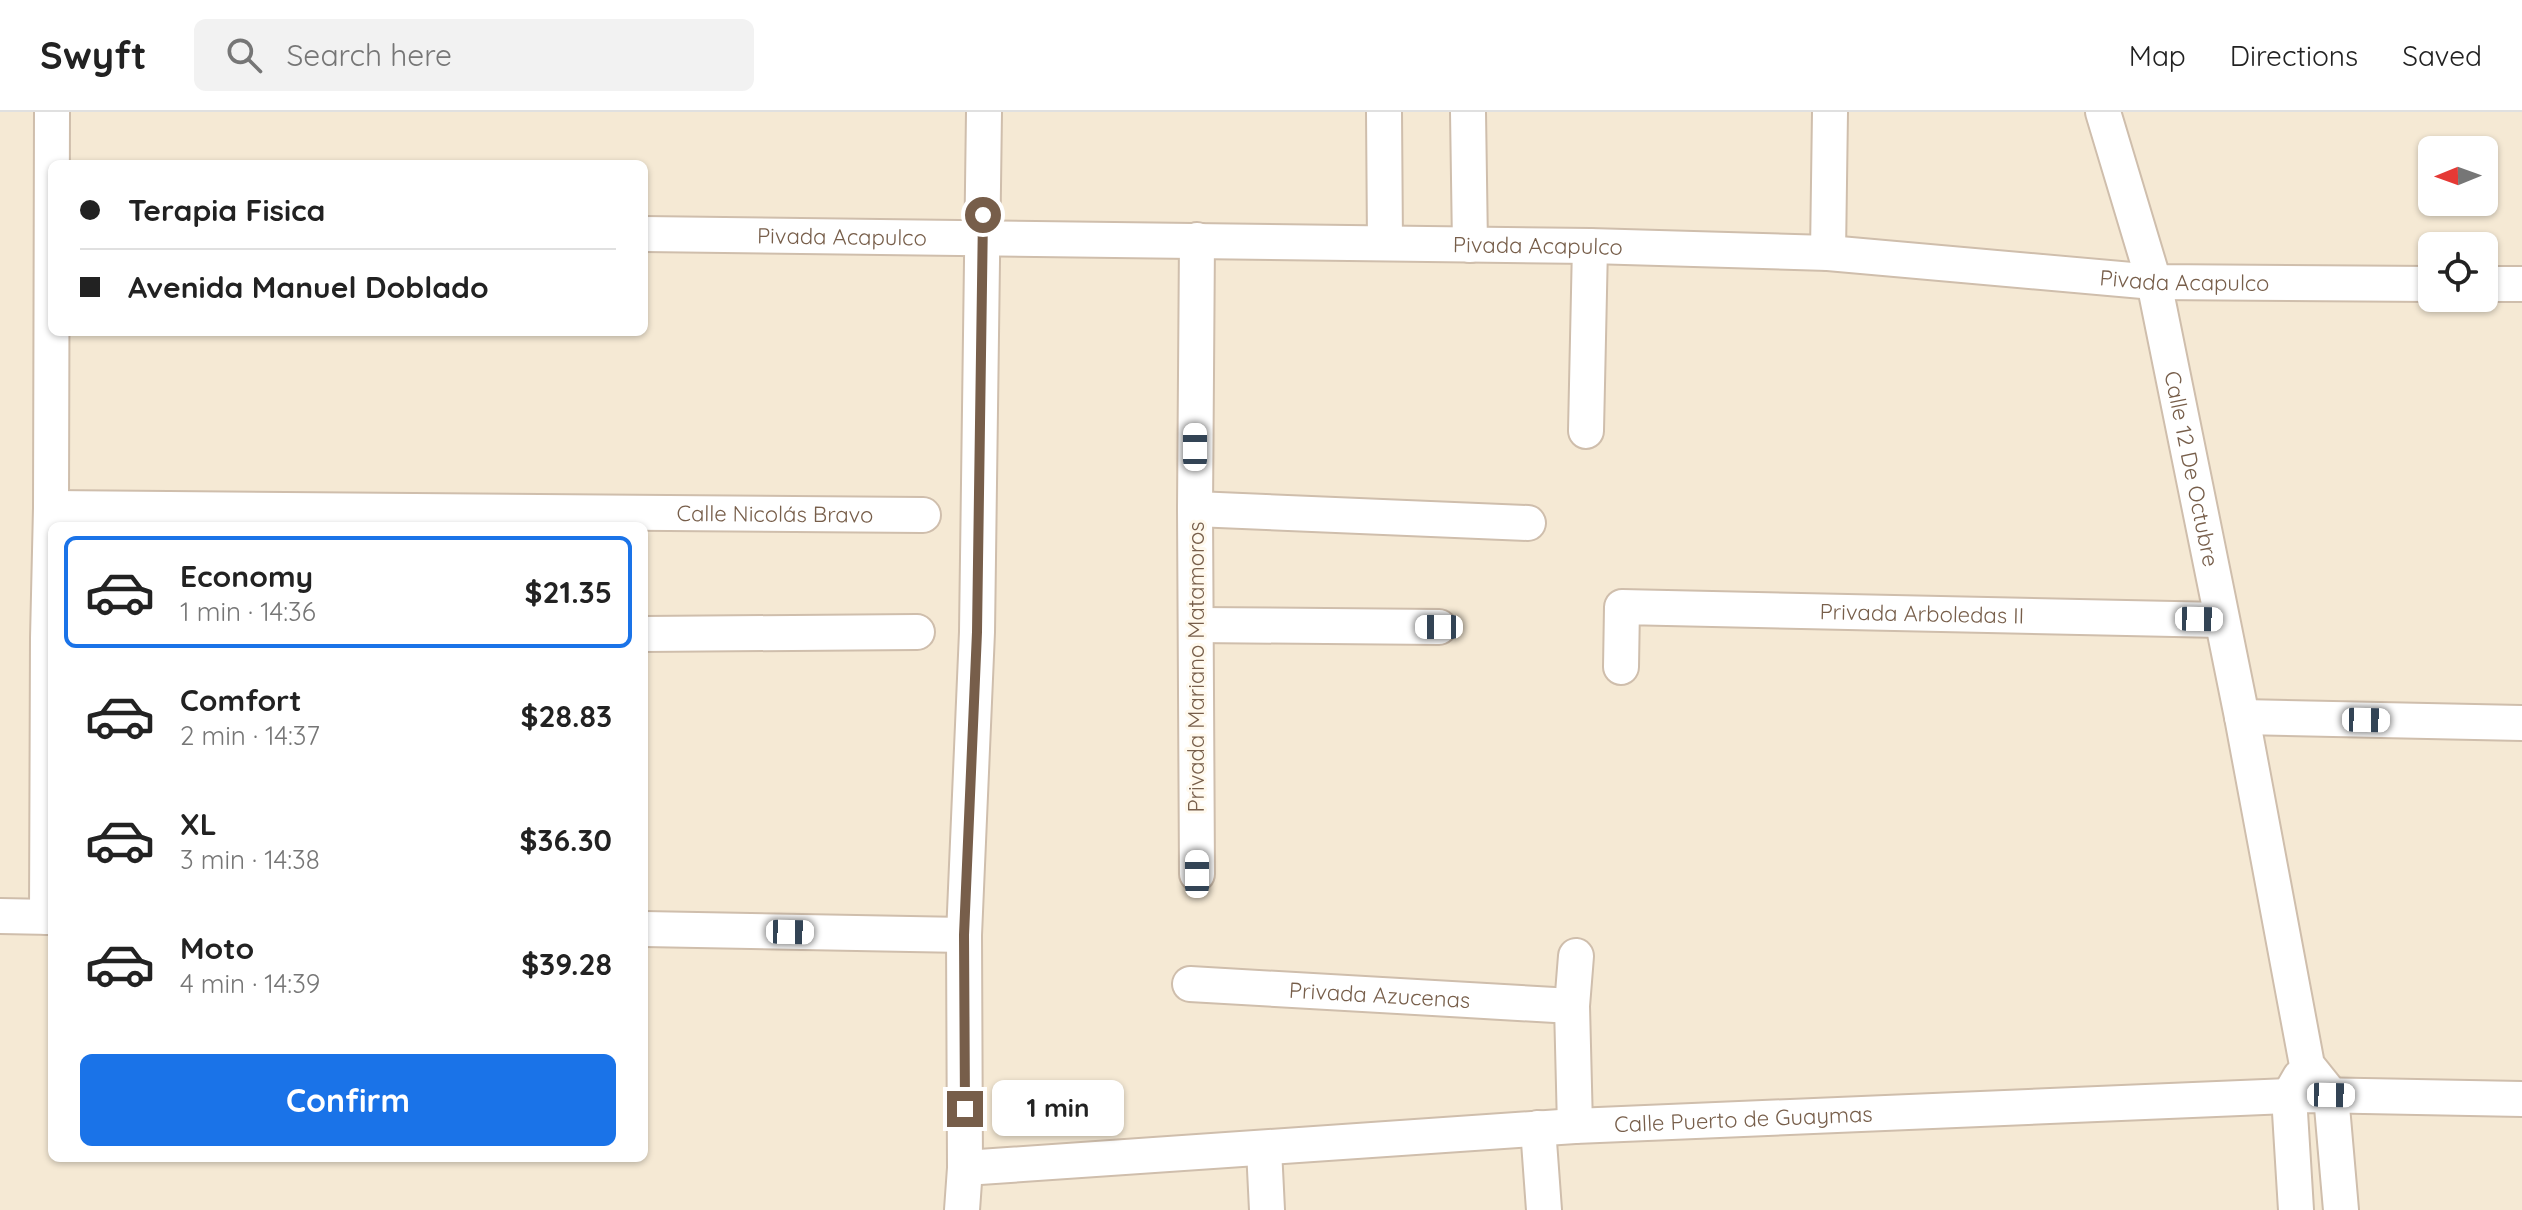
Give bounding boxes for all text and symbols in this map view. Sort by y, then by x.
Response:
search box [194,19,754,91]
text: Swyft [40,31,146,79]
icon: search [222,33,266,77]
text: Search here [286,36,452,74]
text: Map [2129,38,2186,73]
text: Directions [2230,38,2358,73]
text: Saved [2402,38,2482,73]
north arrow [2418,136,2498,216]
map controls [2418,136,2498,312]
text: Terapia Fisica [128,191,325,229]
route start [965,197,1001,233]
street label: Pivada Acapulco [757,221,927,252]
street label: Pivada Acapulco [1453,230,1623,261]
button: locate [2418,232,2498,312]
street label: Pivada Acapulco [2099,263,2270,297]
text: Avenida Manuel Doblado [128,268,489,306]
street label: Calle 12 De Octubre [2158,368,2225,569]
car [1183,423,1207,471]
street label: Calle Nicolás Bravo [677,499,873,529]
street label: Privada Mariano Matamoros [1182,521,1210,813]
icon: car [84,556,156,628]
text: Economy [180,557,313,595]
text: $21.35 [524,573,612,611]
text: 1 min · 14:36 [180,595,316,628]
street label: Privada Arboledas II [1819,597,2025,630]
car [2175,607,2223,631]
car [1415,615,1463,639]
icon: car [84,680,156,752]
text: Comfort [180,681,301,719]
text: $28.83 [521,697,612,735]
car [2342,708,2390,732]
text: 2 min · 14:37 [180,719,320,752]
icon: car [84,804,156,876]
text: XL [180,805,217,843]
text: $36.30 [519,821,612,859]
text: 3 min · 14:38 [180,843,320,876]
car [1185,850,1209,898]
car [766,920,814,944]
icon: car [84,928,156,1000]
text: Moto [180,929,254,967]
text: $39.28 [521,945,612,983]
text: 4 min · 14:39 [180,967,320,1000]
street label: Privada Azucenas [1288,976,1471,1014]
button: Confirm [80,1054,616,1146]
callout: 1 min [993,1081,1125,1137]
car [2307,1083,2355,1107]
route end [947,1091,983,1127]
text: 1 min [1027,1091,1090,1124]
street label: Calle Puerto de Guaymas [1614,1099,1873,1138]

